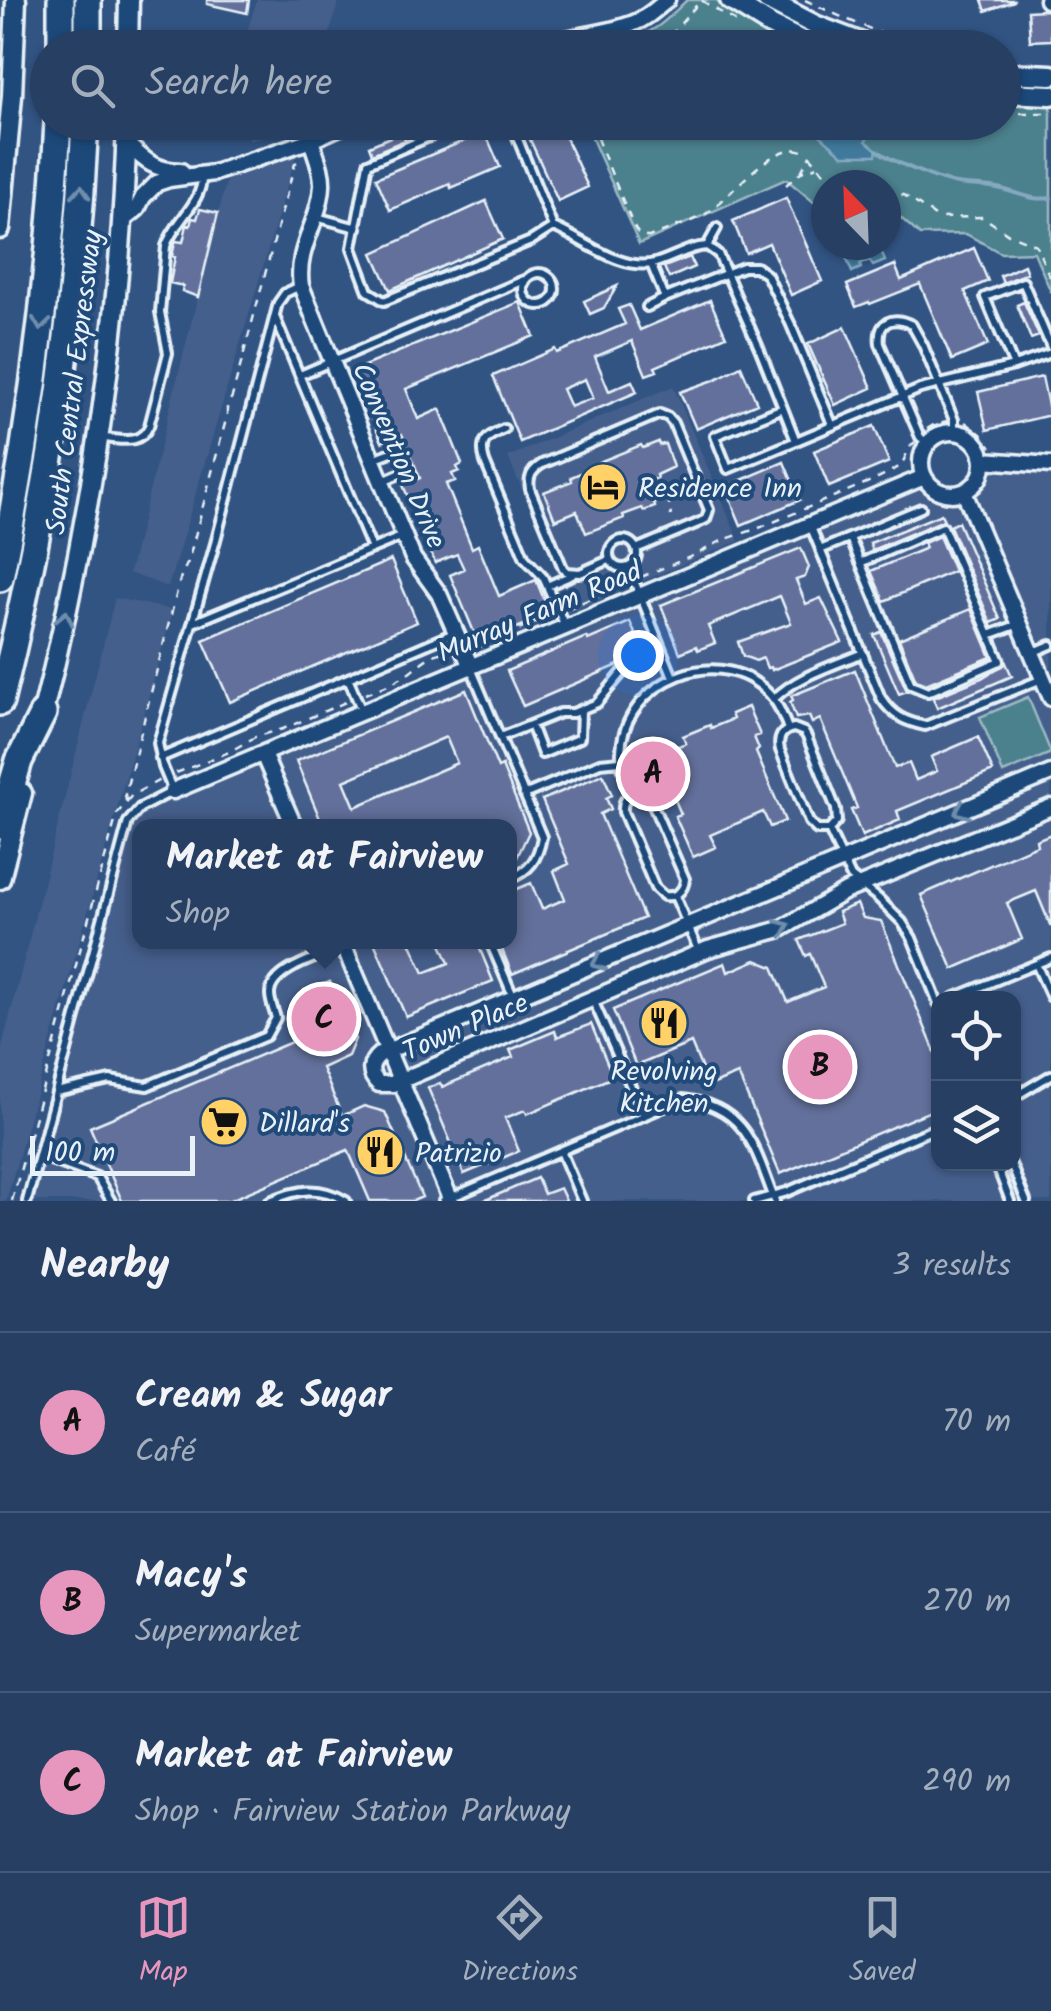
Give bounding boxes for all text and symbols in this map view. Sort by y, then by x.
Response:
search box [30,30,1021,140]
text: Search here [145,55,332,115]
icon: search [65,58,120,113]
north arrow [811,170,901,260]
one-way arrow [70,183,91,199]
street label: South Central Expressway [34,227,117,537]
one-way arrow [31,317,52,333]
street label: Convention Drive [338,356,457,556]
hotel icon: Residence Inn [577,461,629,513]
place label: Residence Inn [638,467,802,512]
street label: Murray Farm Road [431,550,650,677]
one-way arrow [53,610,74,627]
your location [613,630,664,681]
pin: A [620,736,686,812]
one-way arrow [953,799,971,819]
popup [132,819,517,949]
text: Market at Fairview [166,829,483,889]
text: Shop [166,889,230,940]
one-way arrow [773,919,791,939]
one-way arrow [590,952,608,972]
street label: Town Place [396,981,536,1075]
pin: C [292,982,356,1056]
map controls [931,991,1021,1171]
button: locate [931,991,1021,1081]
restaurant icon: Revolving Kitchen [638,997,690,1049]
pin: B [788,1030,852,1104]
place label: Revolving Kitchen [610,1050,718,1127]
button: layers [931,1081,1021,1171]
supermarket icon: Dillard's [198,1096,250,1148]
place label: Dillard's [259,1102,350,1147]
restaurant icon: Patrizio [354,1126,406,1178]
scale bar [30,1131,195,1176]
text: 100 m [45,1131,115,1176]
place label: Patrizio [415,1132,502,1177]
text: Nearby [40,1233,169,1300]
text: 3 results [892,1241,1011,1292]
text: Cream & Sugar [135,1367,391,1427]
text: A [62,1397,83,1448]
text: 70 m [942,1397,1011,1448]
text: Café [135,1427,195,1478]
text: Macy's [135,1547,248,1607]
text: B [63,1577,82,1628]
text: 270 m [923,1577,1011,1628]
text: Supermarket [135,1607,301,1658]
text: Market at Fairview [135,1727,452,1787]
text: C [63,1757,82,1808]
text: 290 m [922,1757,1011,1808]
text: Shop · Fairview Station Parkway [135,1787,570,1838]
tab: Map [136,1890,191,1995]
tab: Directions [462,1890,578,1995]
tab: Saved [849,1890,915,1995]

